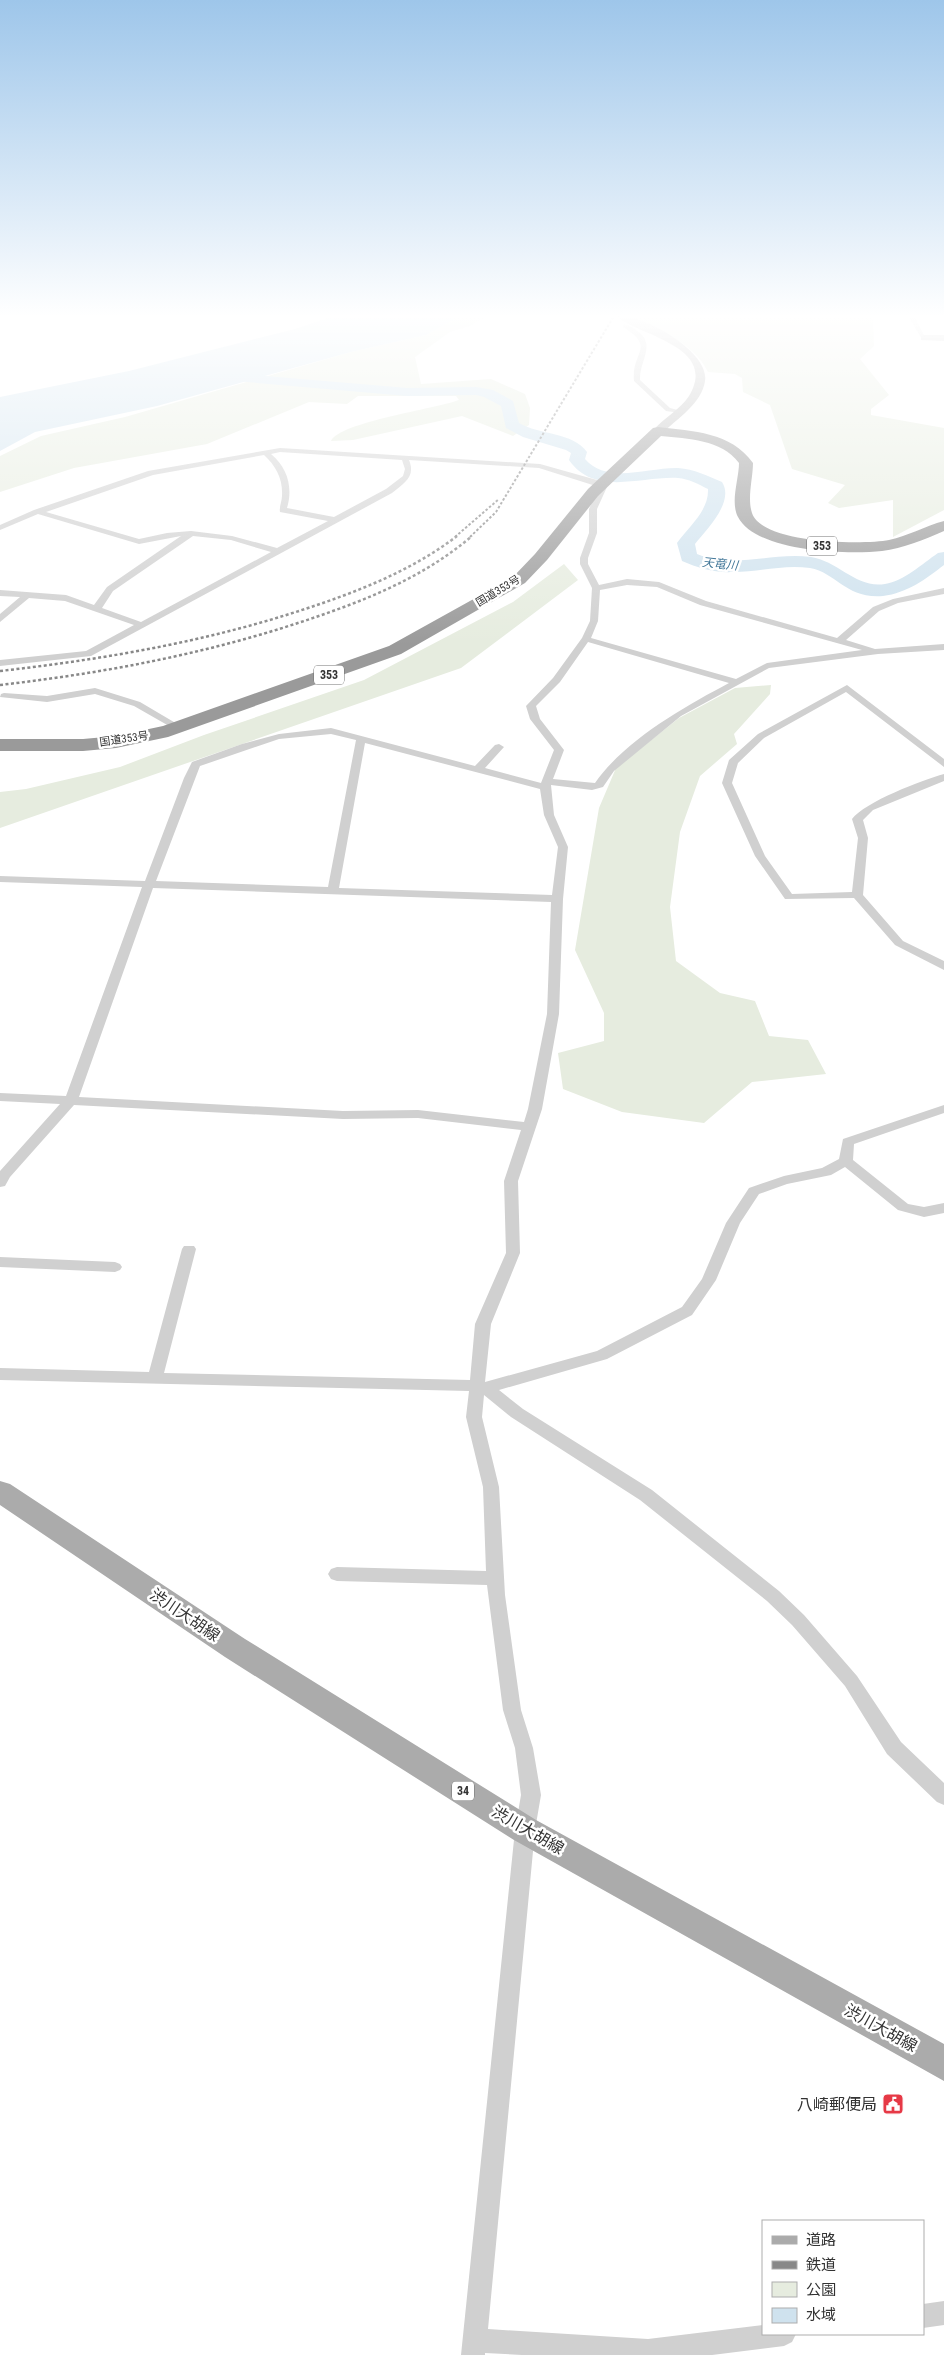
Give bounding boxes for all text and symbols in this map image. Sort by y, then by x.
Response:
road number: 353 [807,536,837,556]
water label: 天竜川 [701,555,741,573]
street label: 国道353号 [474,573,522,609]
road number: 353 [314,666,344,684]
street label: 国道353号 [99,729,149,749]
street label: 渋川大胡線 [147,1585,223,1645]
road number: 34 [452,1782,474,1800]
street label: 渋川大胡線 [489,1802,567,1858]
street label: 渋川大胡線 [841,2000,921,2056]
public building icon: 八崎郵便局 [881,2092,905,2116]
place label: 八崎郵便局 [797,2095,877,2114]
legend [762,2220,924,2335]
text: 道路 [806,2231,836,2249]
text: 鉄道 [806,2256,836,2274]
text: 公園 [806,2281,836,2299]
text: 水域 [806,2306,836,2324]

